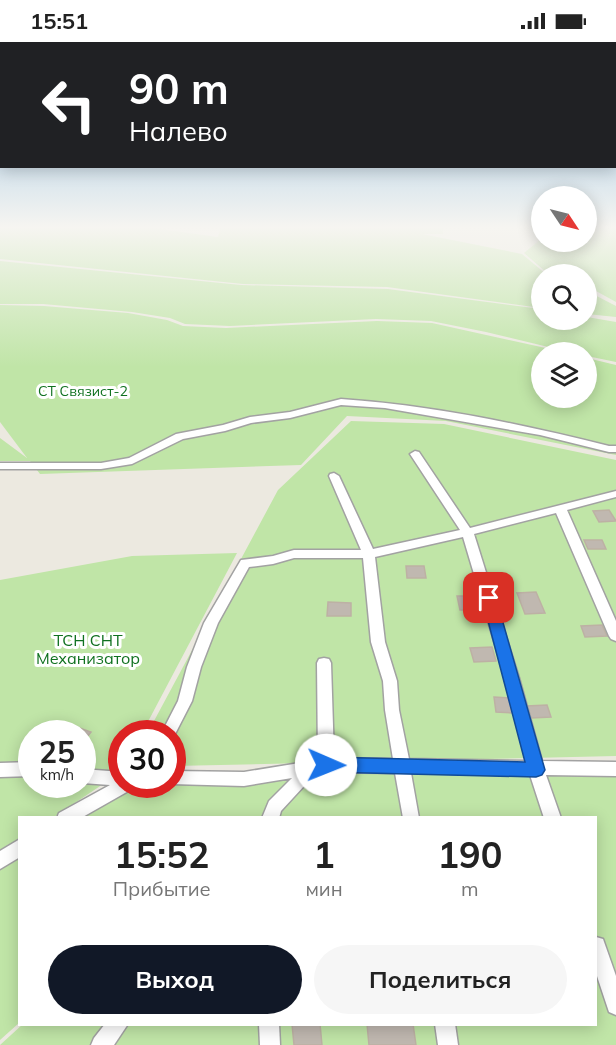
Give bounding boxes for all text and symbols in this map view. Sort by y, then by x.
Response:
text: 15:51 [30,7,88,35]
text: 90 m [129,62,229,115]
icon: left [30,66,108,144]
text: Налево [129,114,228,148]
north arrow [531,186,597,252]
map controls [531,186,597,408]
button: search [531,264,597,330]
button: layers [531,342,597,408]
park label: СТ Связист-2 [38,382,128,400]
pin [463,572,514,623]
icon: arrive [472,581,505,614]
park label: ТСН СНТ Механизатор [36,630,140,668]
speed limit sign: 30 [108,720,186,798]
text: 25 [39,733,75,771]
position arrow [294,733,358,797]
text: km/h [40,765,74,784]
text: 15:52 [114,832,209,877]
text: 1 [313,832,335,877]
text: 190 [437,832,502,877]
text: Прибытие [113,876,211,901]
text: мин [305,876,343,901]
text: m [461,876,479,901]
button: Выход [48,945,302,1014]
button: Поделиться [314,945,567,1014]

